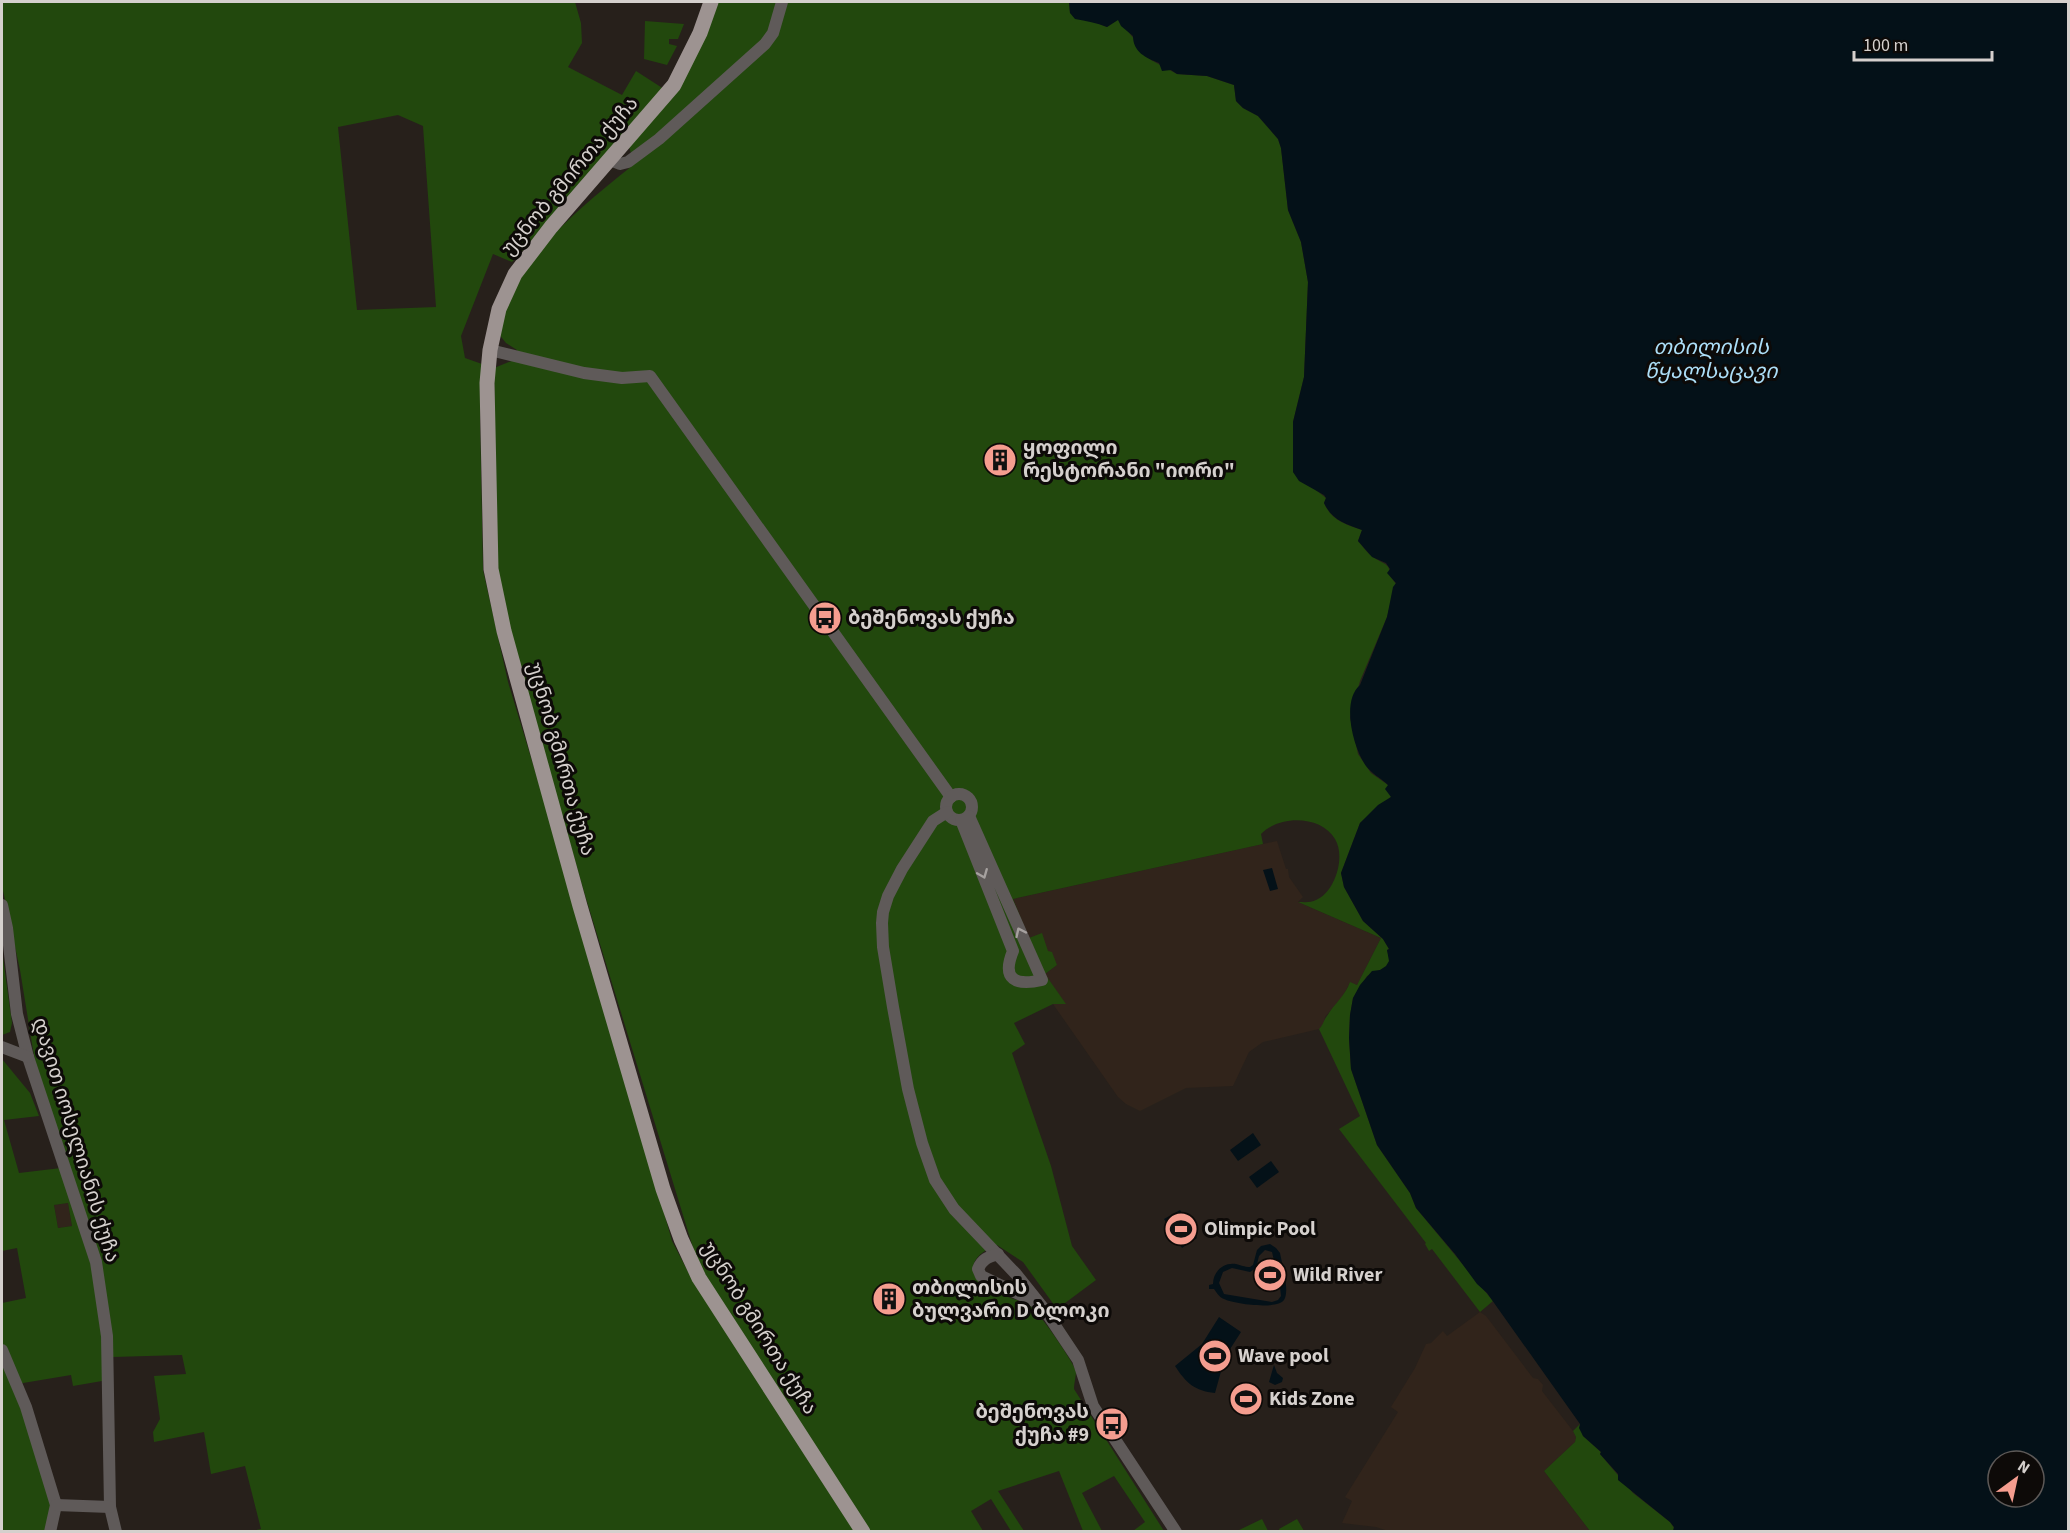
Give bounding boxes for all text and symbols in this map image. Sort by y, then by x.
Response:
scale bar [1854,24,1992,62]
text: 100 m [1863,33,1908,58]
street label: უცნობ გმირთა ქუჩა [495,90,645,262]
water label: თბილისის წყალსაცავი [1645,332,1778,386]
place label: ყოფილი რესტორანი "იორი" [1023,434,1235,485]
building icon: ყოფილი რესტორანი "იორი" [982,442,1018,478]
bus stop icon: ბეშენოვას ქუჩა [807,600,843,636]
place label: ბეშენოვას ქუჩა [848,604,1015,632]
street label: უცნობ გმირთა ქუჩა [520,659,602,859]
one-way arrow [976,868,988,879]
one-way arrow [1016,928,1028,939]
street label: დავით იოსელიანის ქუჩა [25,1014,127,1266]
sports icon: Olimpic Pool [1163,1211,1199,1247]
place label: Olimpic Pool [1204,1215,1316,1243]
street label: უცნობ გმირთა ქუჩა [694,1236,824,1420]
sports icon: Wild River [1252,1257,1288,1293]
place label: Wild River [1293,1261,1382,1289]
place label: თბილისის ბულვარი D ბლოკი [912,1274,1110,1325]
building icon: თბილისის ბულვარი D ბლოკი [871,1281,907,1317]
sports icon: Wave pool [1197,1338,1233,1374]
place label: Wave pool [1238,1342,1329,1370]
sports icon: Kids Zone [1228,1381,1264,1417]
place label: Kids Zone [1269,1385,1355,1413]
place label: ბეშენოვას ქუჩა #9 [975,1398,1089,1449]
bus stop icon: ბეშენოვას ქუჩა #9 [1094,1406,1130,1442]
north arrow [1986,1449,2046,1509]
text: N [2013,1455,2034,1479]

